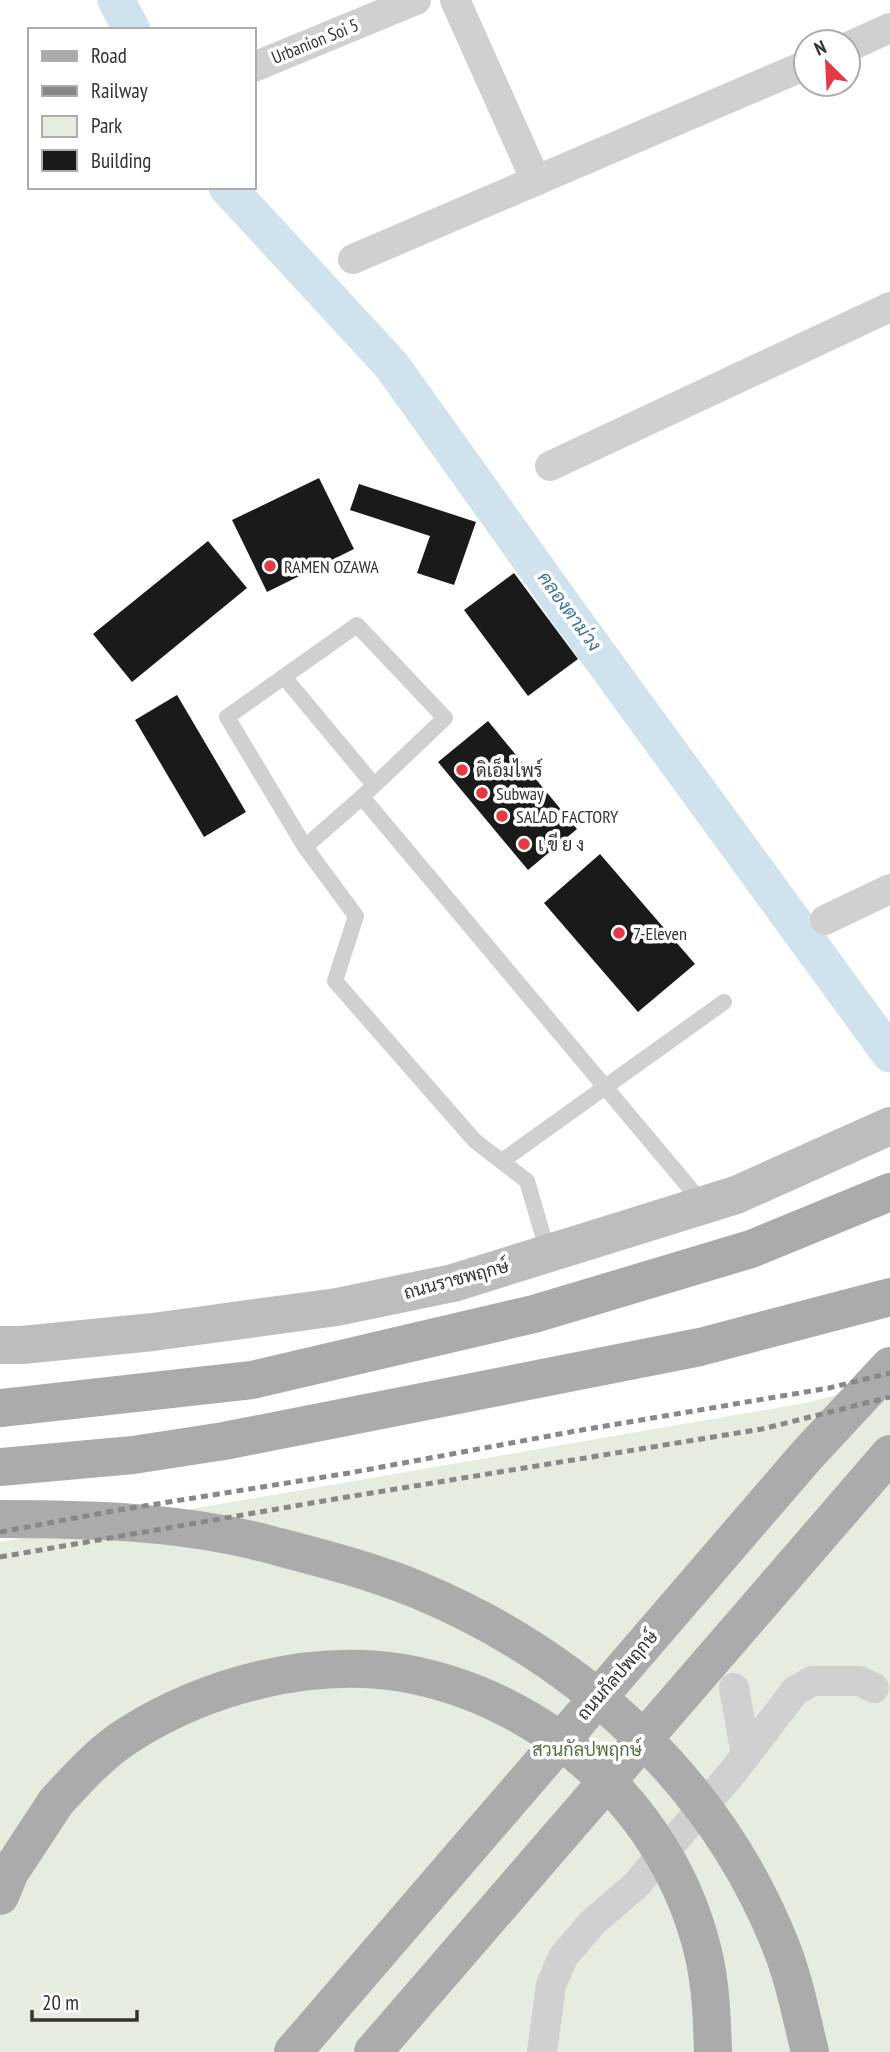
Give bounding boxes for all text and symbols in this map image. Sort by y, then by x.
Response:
street label: Urbanion Soi 5 [268,13,362,69]
legend [28,28,256,189]
north arrow [792,28,862,98]
text: N [811,34,830,61]
text: Road [91,42,127,69]
text: Railway [91,77,148,104]
text: Park [91,112,122,139]
text: Building [91,147,151,174]
place label: RAMEN OZAWA [284,555,379,578]
marker: RAMEN OZAWA [262,558,278,574]
water label: คลองตาม่วง [533,566,607,656]
place label: ดิเอ็มไพร์ [476,757,543,782]
marker: ดิเอ็มไพร์ [454,762,470,778]
place label: Subway [496,782,544,805]
marker: Subway [474,785,490,801]
place label: SALAD FACTORY [516,805,619,828]
marker: SALAD FACTORY [494,808,510,824]
place label: เ ขี ย ง [538,832,584,856]
marker: เ ขี ย ง [516,836,532,852]
place label: 7-Eleven [633,922,687,945]
marker: 7-Eleven [611,925,627,941]
street label: ถนนราชพฤกษ์ [401,1253,512,1304]
street label: ถนนกัลปพฤกษ์ [571,1624,663,1725]
park label: สวนกัลปพฤกษ์ [532,1737,643,1761]
scale bar [32,1979,136,2023]
text: 20 m [42,1989,79,2016]

